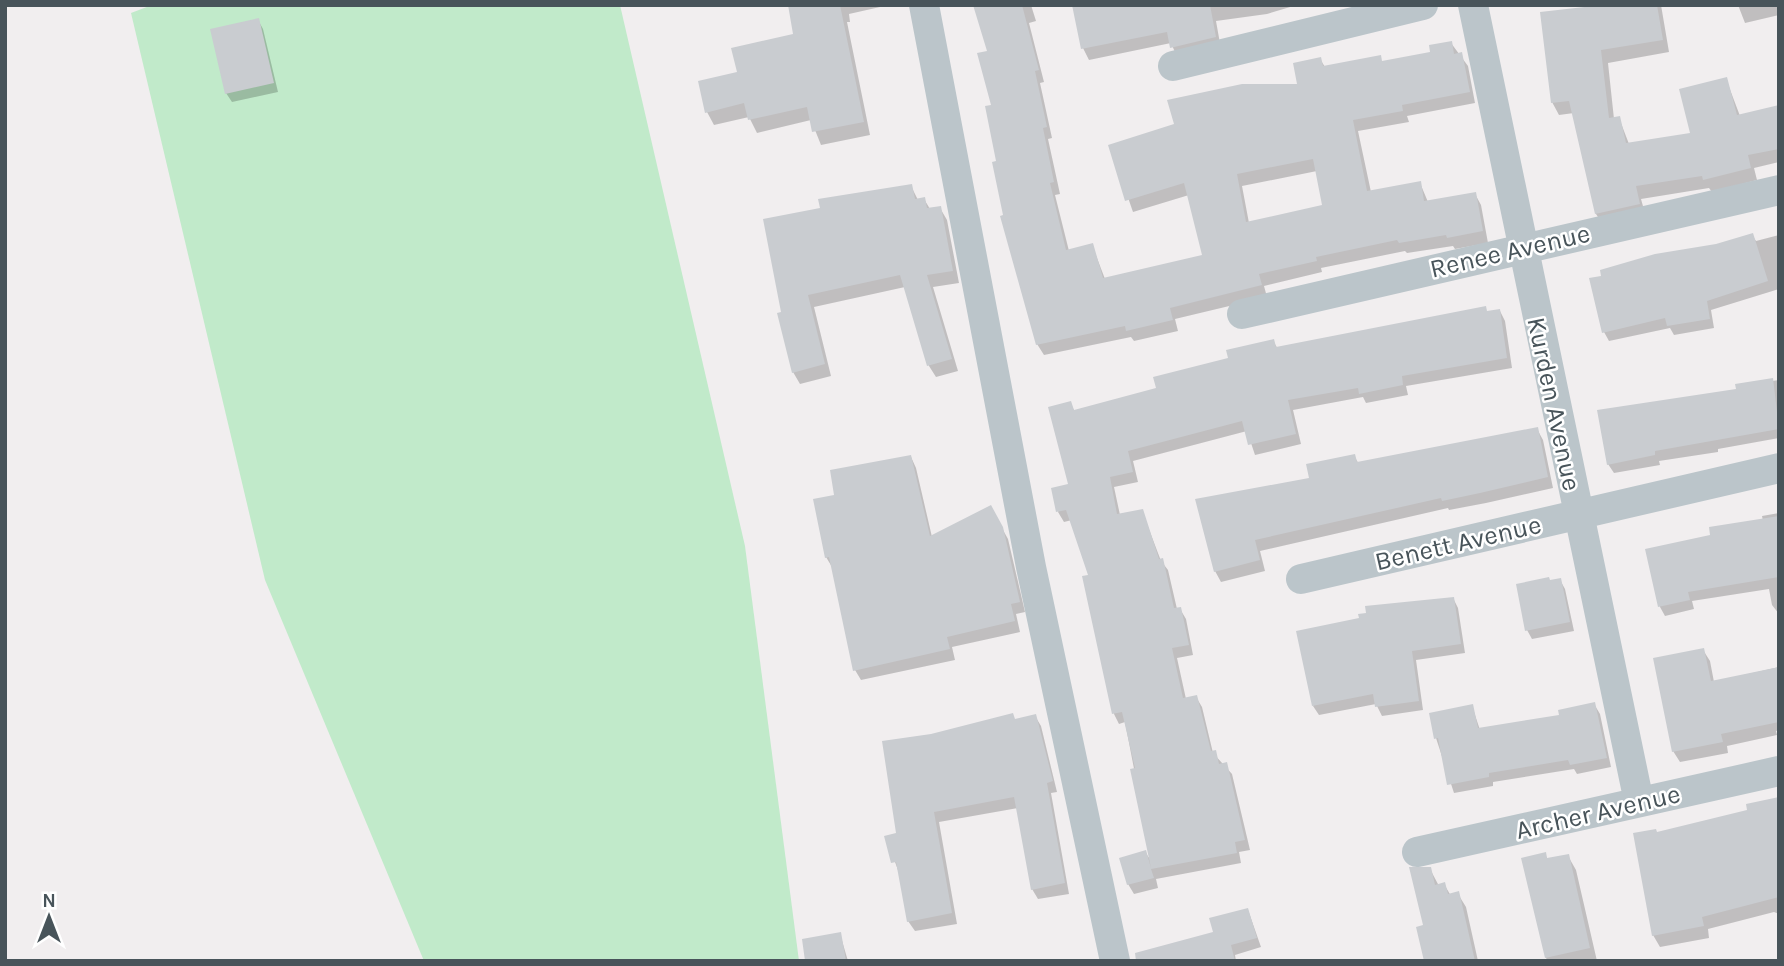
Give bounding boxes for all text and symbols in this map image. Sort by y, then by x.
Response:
street label: Renee Avenue [1427,218,1593,284]
street label: Kurden Avenue [1520,314,1588,494]
street label: Benett Avenue [1372,509,1544,577]
street label: Archer Avenue [1513,778,1683,846]
north arrow [14,882,84,952]
text: N [42,890,56,912]

